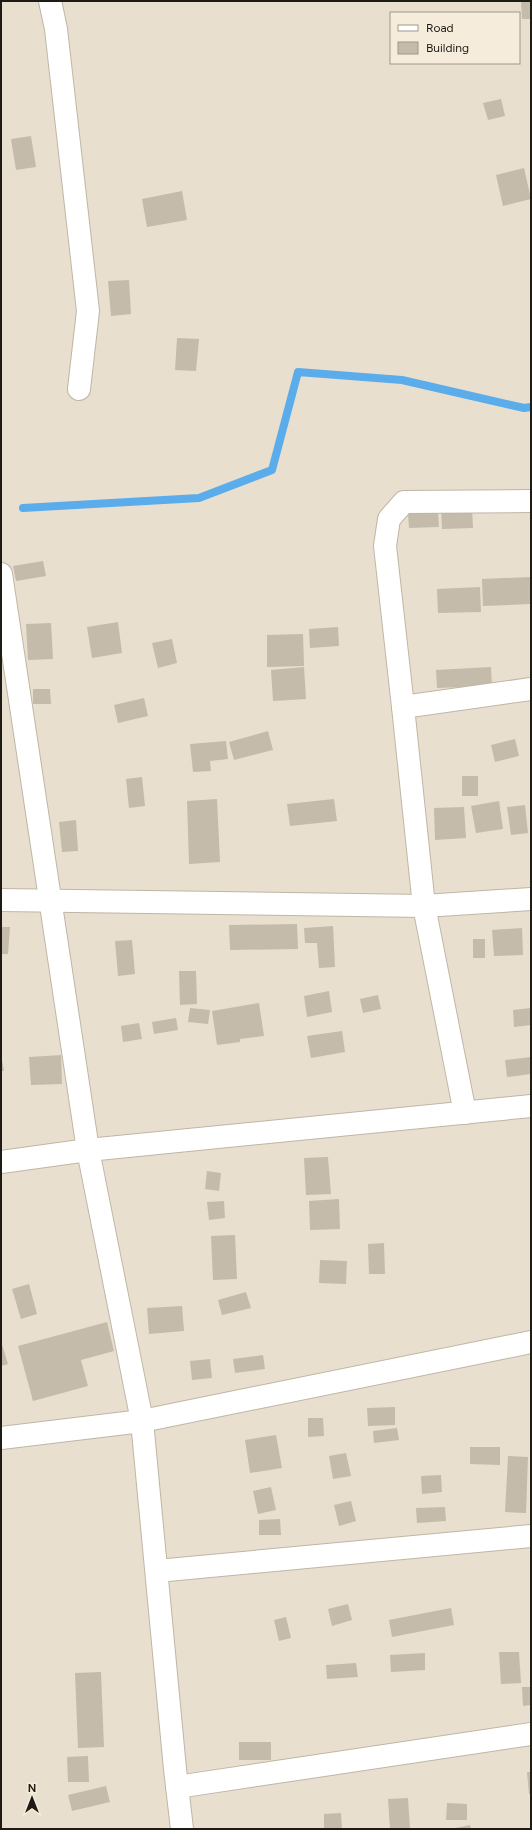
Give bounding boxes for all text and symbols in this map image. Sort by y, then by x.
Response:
legend [390,12,520,64]
text: Road [426,21,454,35]
text: Building [426,41,469,55]
north arrow [12,1778,52,1818]
text: N [28,1782,36,1795]

